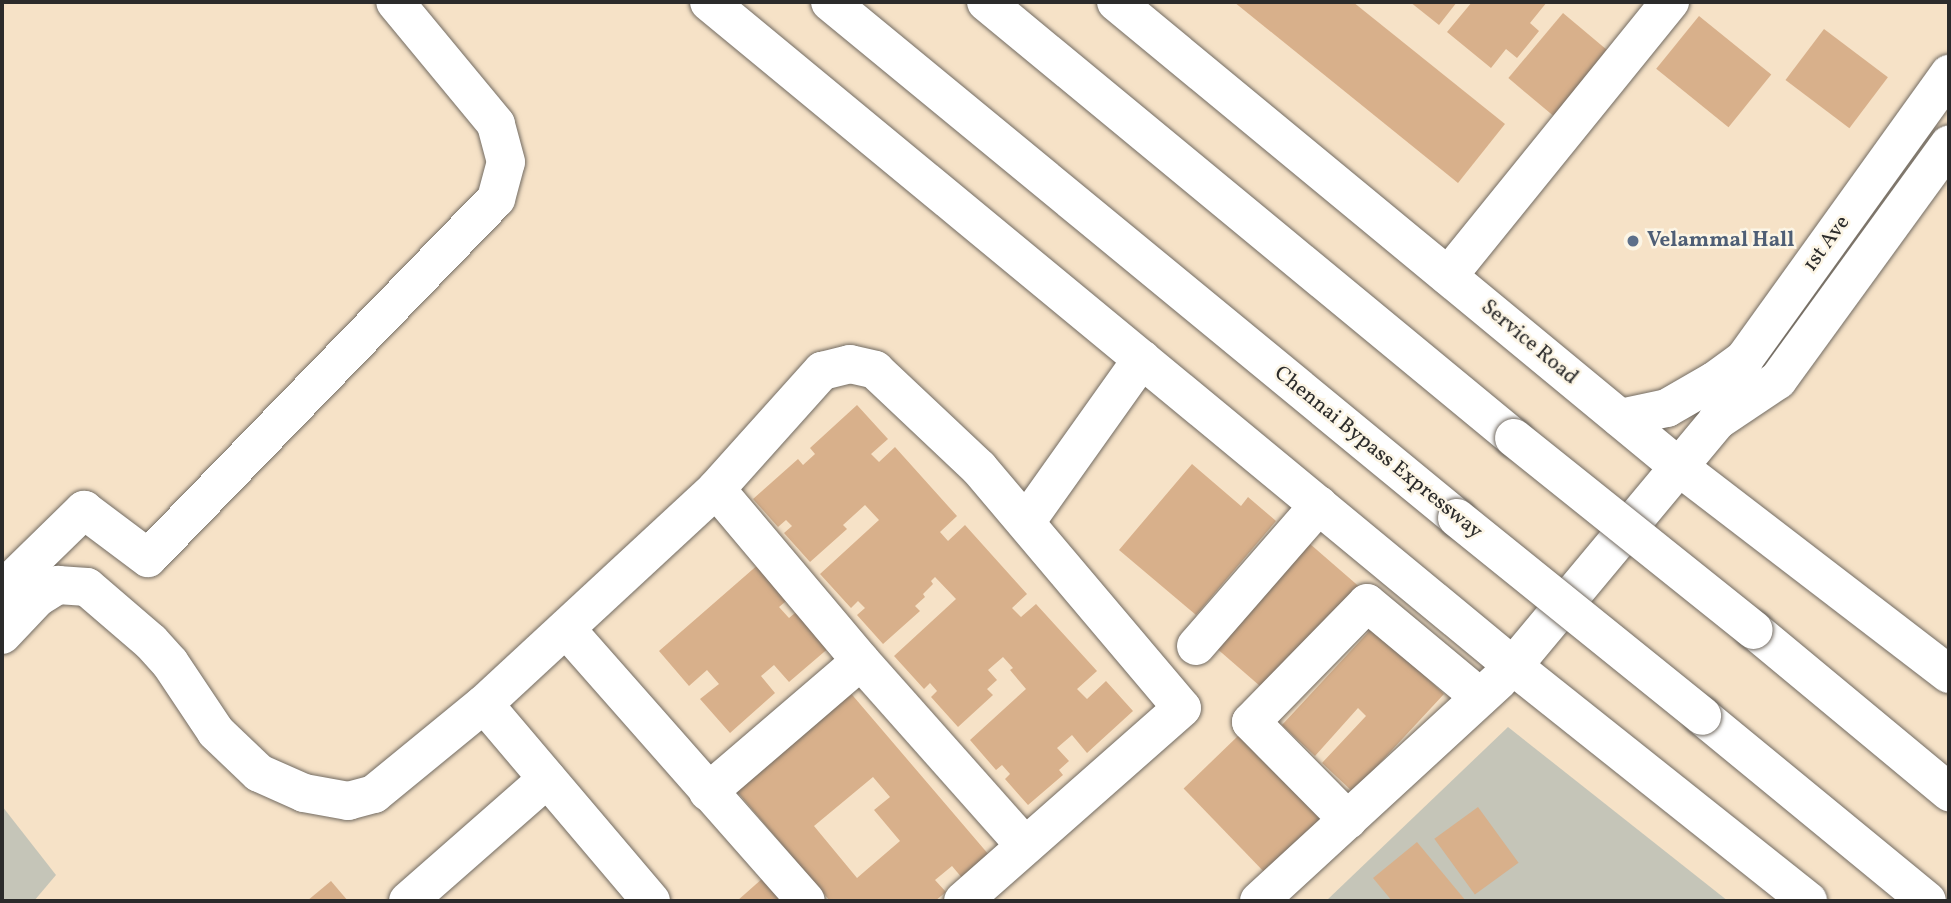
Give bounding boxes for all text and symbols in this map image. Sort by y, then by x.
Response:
street label: 1st Ave [1798,211,1856,277]
place label: Velammal Hall [1647,228,1794,254]
marker: Velammal Hall [1625,233,1641,249]
street label: Service Road [1475,295,1583,391]
street label: Chennai Bypass Expressway [1269,361,1487,545]

